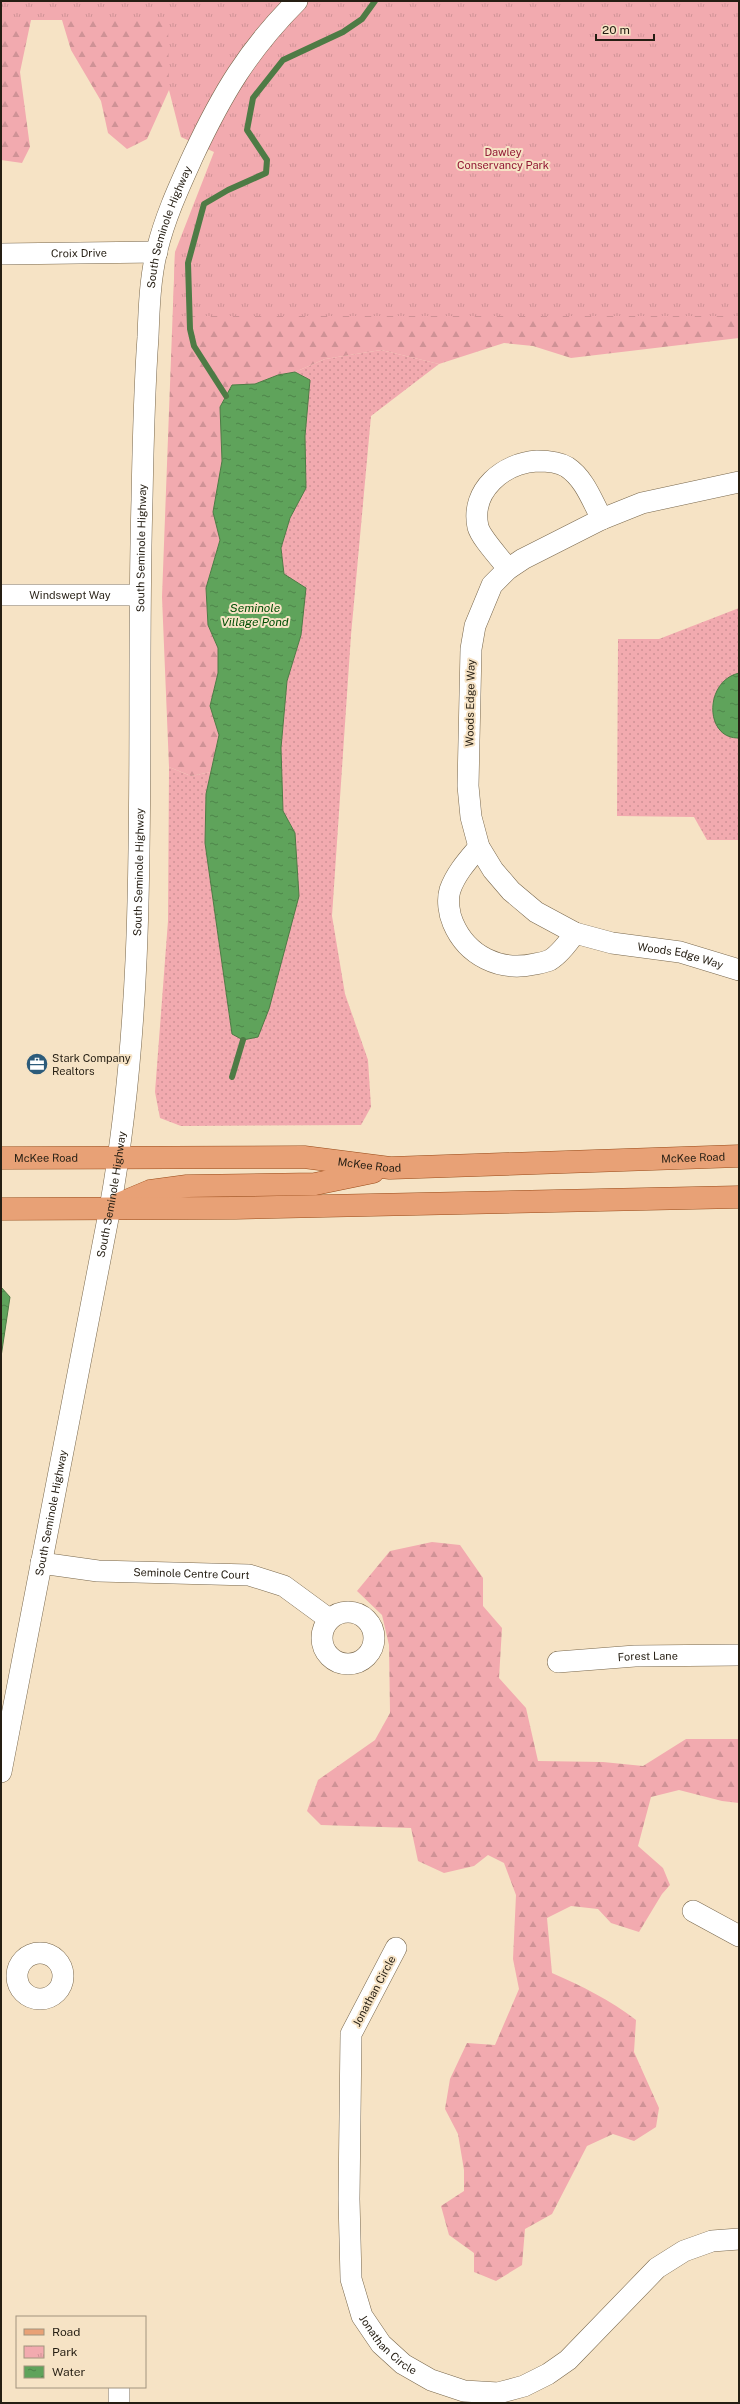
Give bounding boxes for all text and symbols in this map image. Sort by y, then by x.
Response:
scale bar [596,16,654,42]
text: 20 m [602,23,630,37]
park label: Dawley Conservancy Park [457,146,549,171]
street label: South Seminole Highway [145,164,194,289]
street label: Croix Drive [51,247,107,259]
street label: South Seminole Highway [134,484,148,612]
street label: Windswept Way [29,589,111,601]
water label: Seminole Village Pond [221,601,289,629]
street label: Woods Edge Way [463,659,477,747]
street label: South Seminole Highway [131,808,146,936]
street label: Woods Edge Way [637,940,725,971]
office icon: Stark Company Realtors [24,1051,50,1077]
place label: Stark Company Realtors [52,1052,131,1077]
street label: South Seminole Highway [95,1130,128,1259]
street label: McKee Road [661,1150,725,1165]
street label: McKee Road [14,1152,78,1164]
street label: McKee Road [337,1155,401,1174]
street label: South Seminole Highway [33,1449,69,1577]
street label: Seminole Centre Court [133,1566,250,1581]
street label: Forest Lane [617,1650,678,1663]
street label: Jonathan Circle [350,1954,398,2028]
street label: Jonathan Circle [357,2313,419,2377]
legend [16,2316,146,2388]
text: Road [52,2325,80,2339]
text: Park [52,2345,78,2359]
text: Water [52,2365,86,2379]

